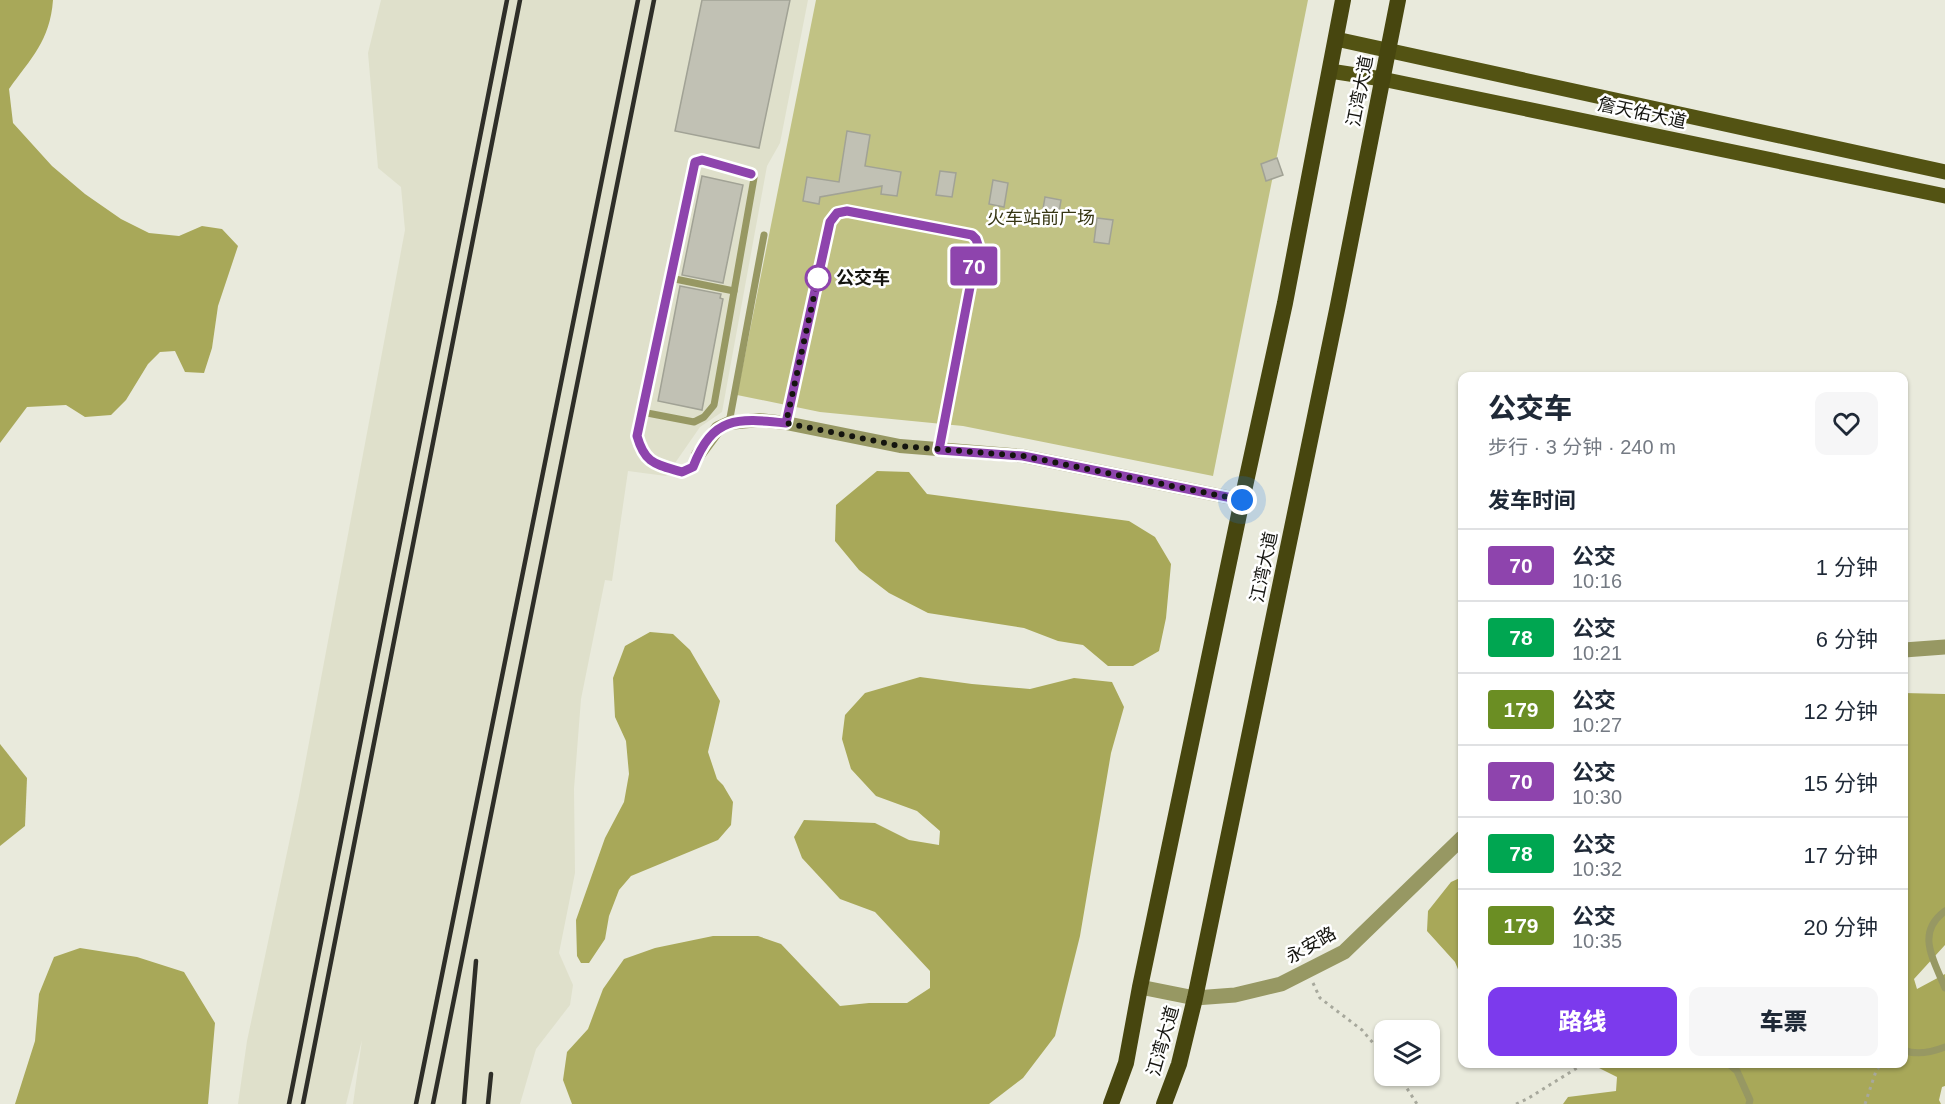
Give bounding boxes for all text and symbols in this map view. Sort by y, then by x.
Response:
street label: 江湾大道 [1343,54,1377,128]
street label: 詹天佑大道 [1596,94,1688,132]
park label: 火车站前广场 [987,208,1095,228]
line badge: 70 [947,246,1001,286]
text: 70 [962,255,986,278]
marker: 公交车 [805,265,831,291]
place label: 公交车 [836,268,890,288]
button: heart [1815,392,1878,455]
text: 公交车 [1488,393,1572,424]
text: 步行 · 3 分钟 · 240 m [1488,436,1676,458]
your location [1227,485,1257,515]
text: 发车时间 [1488,488,1576,513]
street label: 江湾大道 [1247,530,1281,604]
text: 公交 [1572,544,1616,569]
text: 70 [1509,554,1533,577]
text: 1 分钟 [1816,555,1878,580]
text: 10:16 [1572,570,1622,592]
text: 公交 [1572,616,1616,641]
text: 78 [1509,626,1533,649]
text: 6 分钟 [1816,627,1878,652]
text: 10:21 [1572,642,1622,664]
text: 公交 [1572,688,1616,713]
text: 179 [1503,698,1539,721]
text: 12 分钟 [1803,699,1878,724]
text: 10:27 [1572,714,1622,736]
text: 公交 [1572,760,1616,785]
text: 70 [1509,770,1533,793]
text: 15 分钟 [1803,771,1878,796]
text: 10:30 [1572,786,1622,808]
text: 公交 [1572,832,1616,857]
text: 78 [1509,842,1533,865]
text: 17 分钟 [1803,843,1878,868]
text: 10:32 [1572,858,1622,880]
text: 公交 [1572,904,1616,929]
text: 179 [1503,914,1539,937]
text: 20 分钟 [1803,915,1878,940]
street label: 永安路 [1283,923,1339,967]
text: 10:35 [1572,930,1622,952]
button: 路线 [1488,987,1677,1056]
button: 车票 [1689,987,1878,1056]
street label: 江湾大道 [1143,1004,1183,1078]
map controls [1374,1020,1440,1086]
button: layers [1374,1020,1440,1086]

